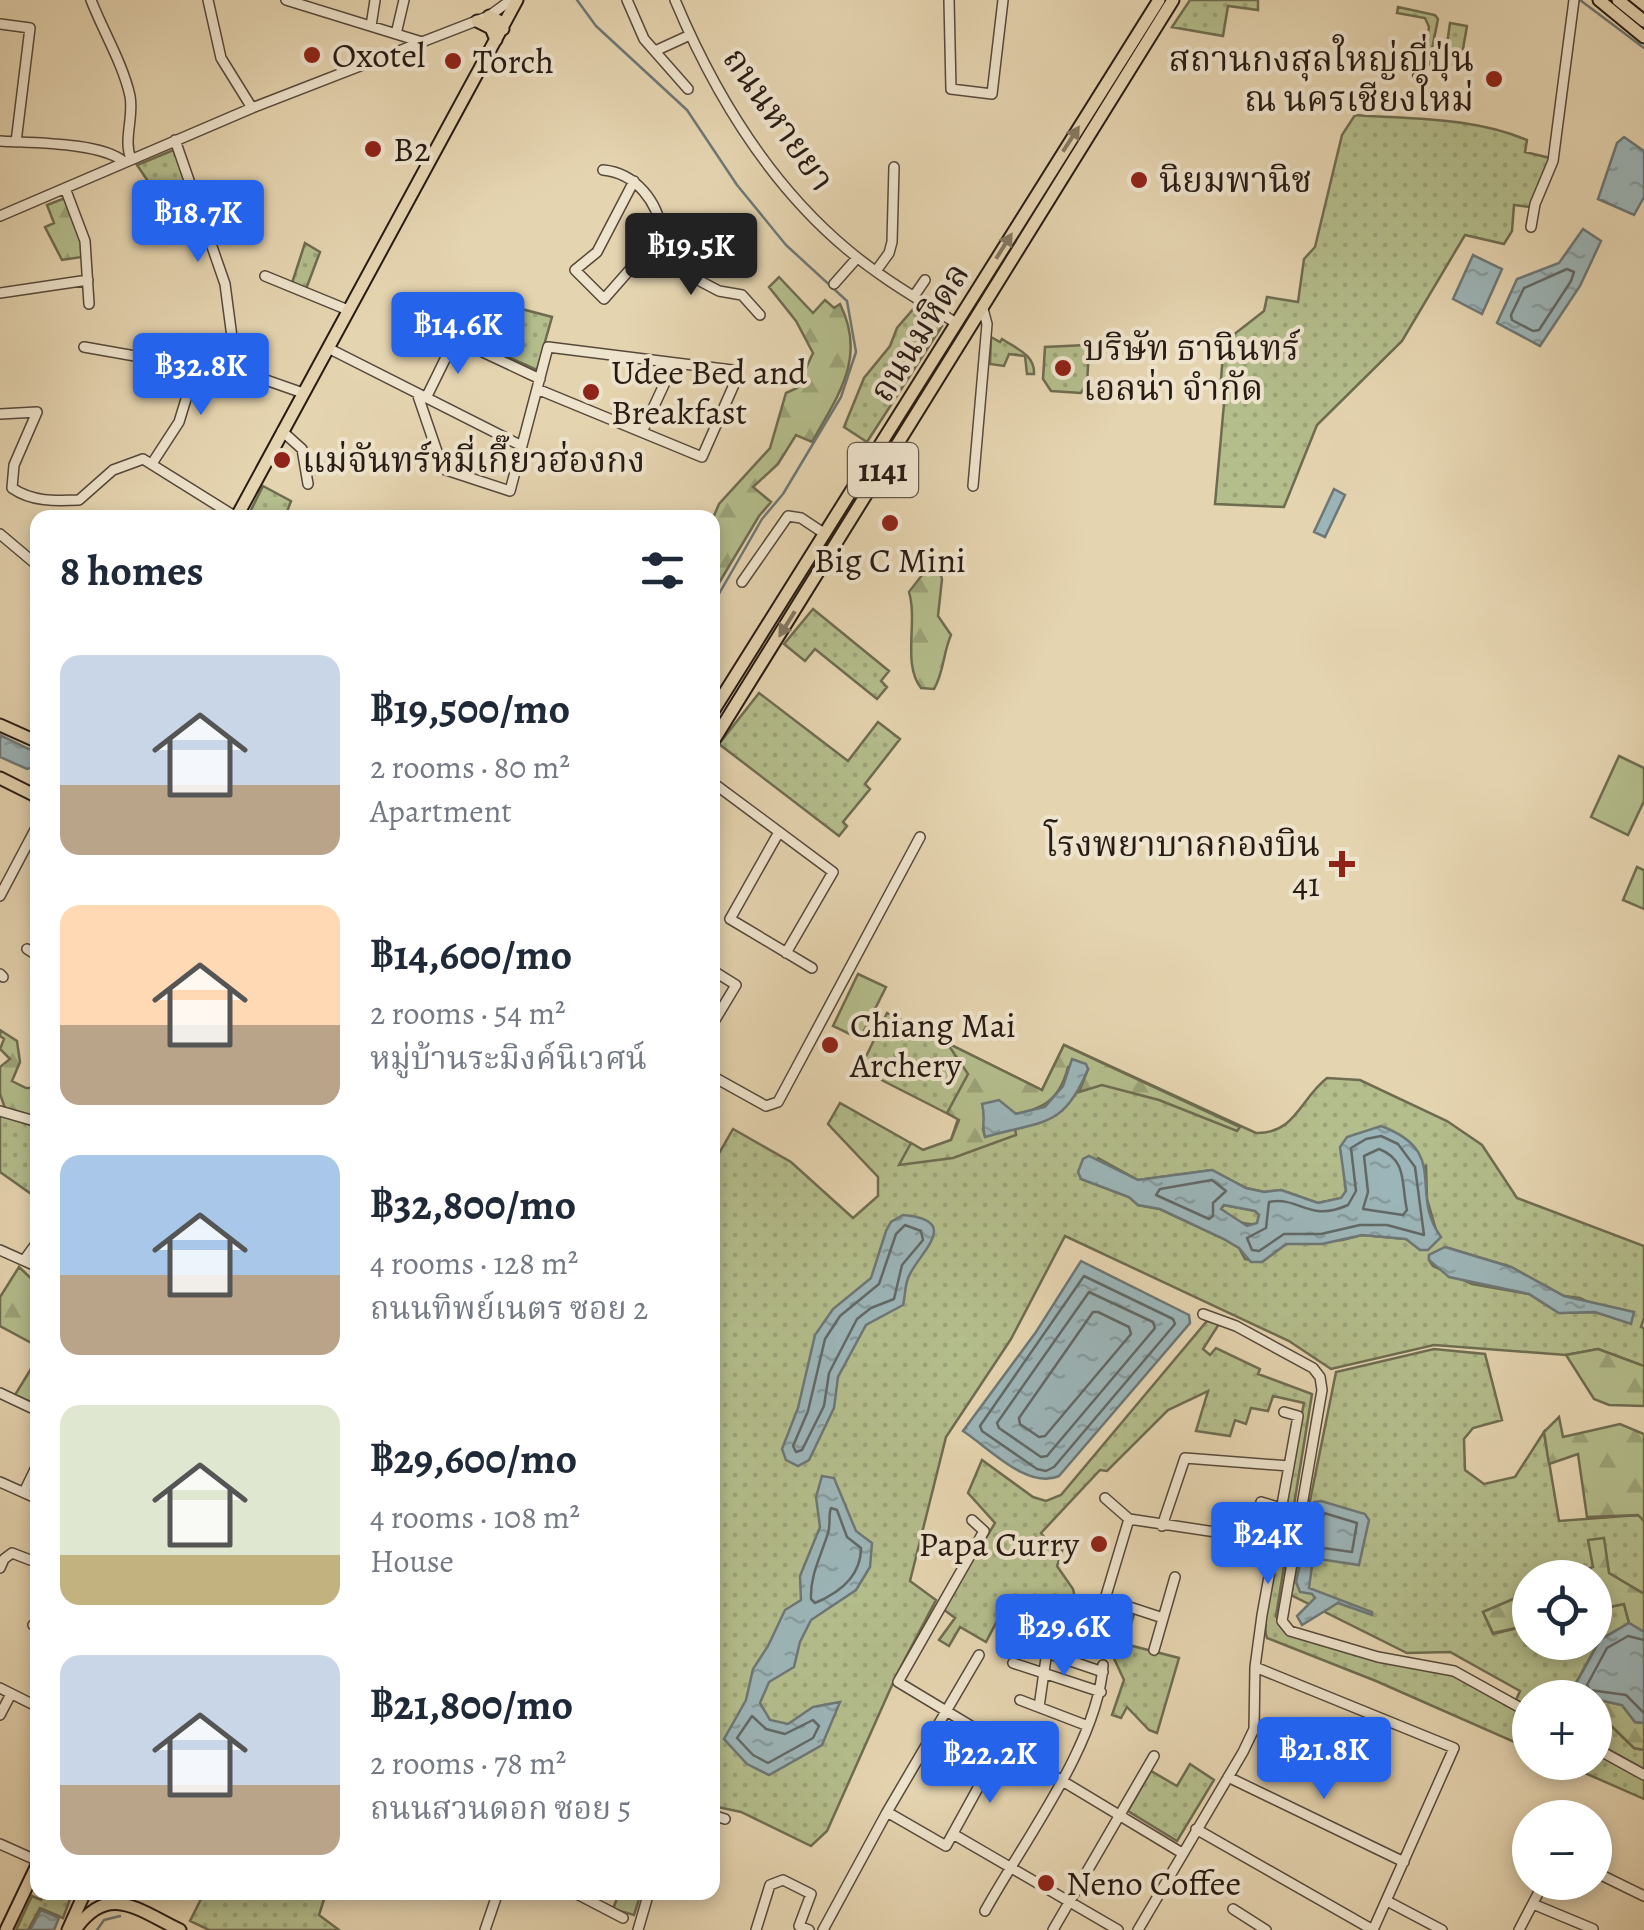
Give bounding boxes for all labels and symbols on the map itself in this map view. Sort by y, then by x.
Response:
place label: Oxotel [332,31,425,79]
place label: สถานกงสุลใหญ่ญี่ปุ่น ณ นครเชียงใหม่ [1169,34,1474,123]
place label: Torch [473,37,554,85]
street label: ถนนหายยา [712,37,846,201]
marker: Oxotel [301,44,323,66]
marker: Torch [442,50,464,72]
marker: สถานกงสุลใหญ่ญี่ปุ่น ณ นครเชียงใหม่ [1483,68,1505,90]
place label: B2 [393,125,431,173]
one-way arrow [1061,126,1079,153]
marker: B2 [362,138,384,160]
place label: นิยมพานิช [1159,156,1312,204]
marker: นิยมพานิช [1128,169,1150,191]
pin: ฿18.7K [117,180,279,265]
pin: ฿19.5K [610,213,772,298]
one-way arrow [995,232,1012,260]
street label: ถนนมหิดล [857,253,981,411]
pin: ฿14.6K [377,292,539,377]
place label: บริษัท ธานินทร์ เอลน่า จำกัด [1083,324,1301,412]
pin: ฿32.8K [120,333,282,418]
place label: Udee Bed and Breakfast [611,348,807,436]
marker: บริษัท ธานินทร์ เอลน่า จำกัด [1052,357,1074,379]
marker: Udee Bed and Breakfast [580,381,602,403]
place label: แม่จันทร์หมี่เกี๊ยวฮ่องกง [302,435,645,484]
road number: 1141 [848,443,918,497]
marker: แม่จันทร์หมี่เกี๊ยวฮ่องกง [271,449,293,471]
marker: Big C Mini [879,512,901,534]
place label: Big C Mini [814,536,966,584]
one-way arrow [779,610,797,637]
place label: โรงพยาบาลกองบิน 41 [1043,819,1320,908]
marker: โรงพยาบาลกองบิน 41 [1329,851,1355,877]
place label: Chiang Mai Archery [849,1001,1016,1089]
marker: Chiang Mai Archery [819,1034,841,1056]
pin: ฿24K [1209,1502,1327,1587]
place label: Papa Curry [919,1520,1079,1568]
marker: Papa Curry [1088,1533,1110,1555]
pin: ฿29.6K [983,1594,1145,1679]
pin: ฿21.8K [1243,1717,1405,1802]
pin: ฿22.2K [909,1721,1071,1806]
place label: Neno Coffee [1066,1859,1241,1907]
marker: Neno Coffee [1035,1872,1057,1894]

